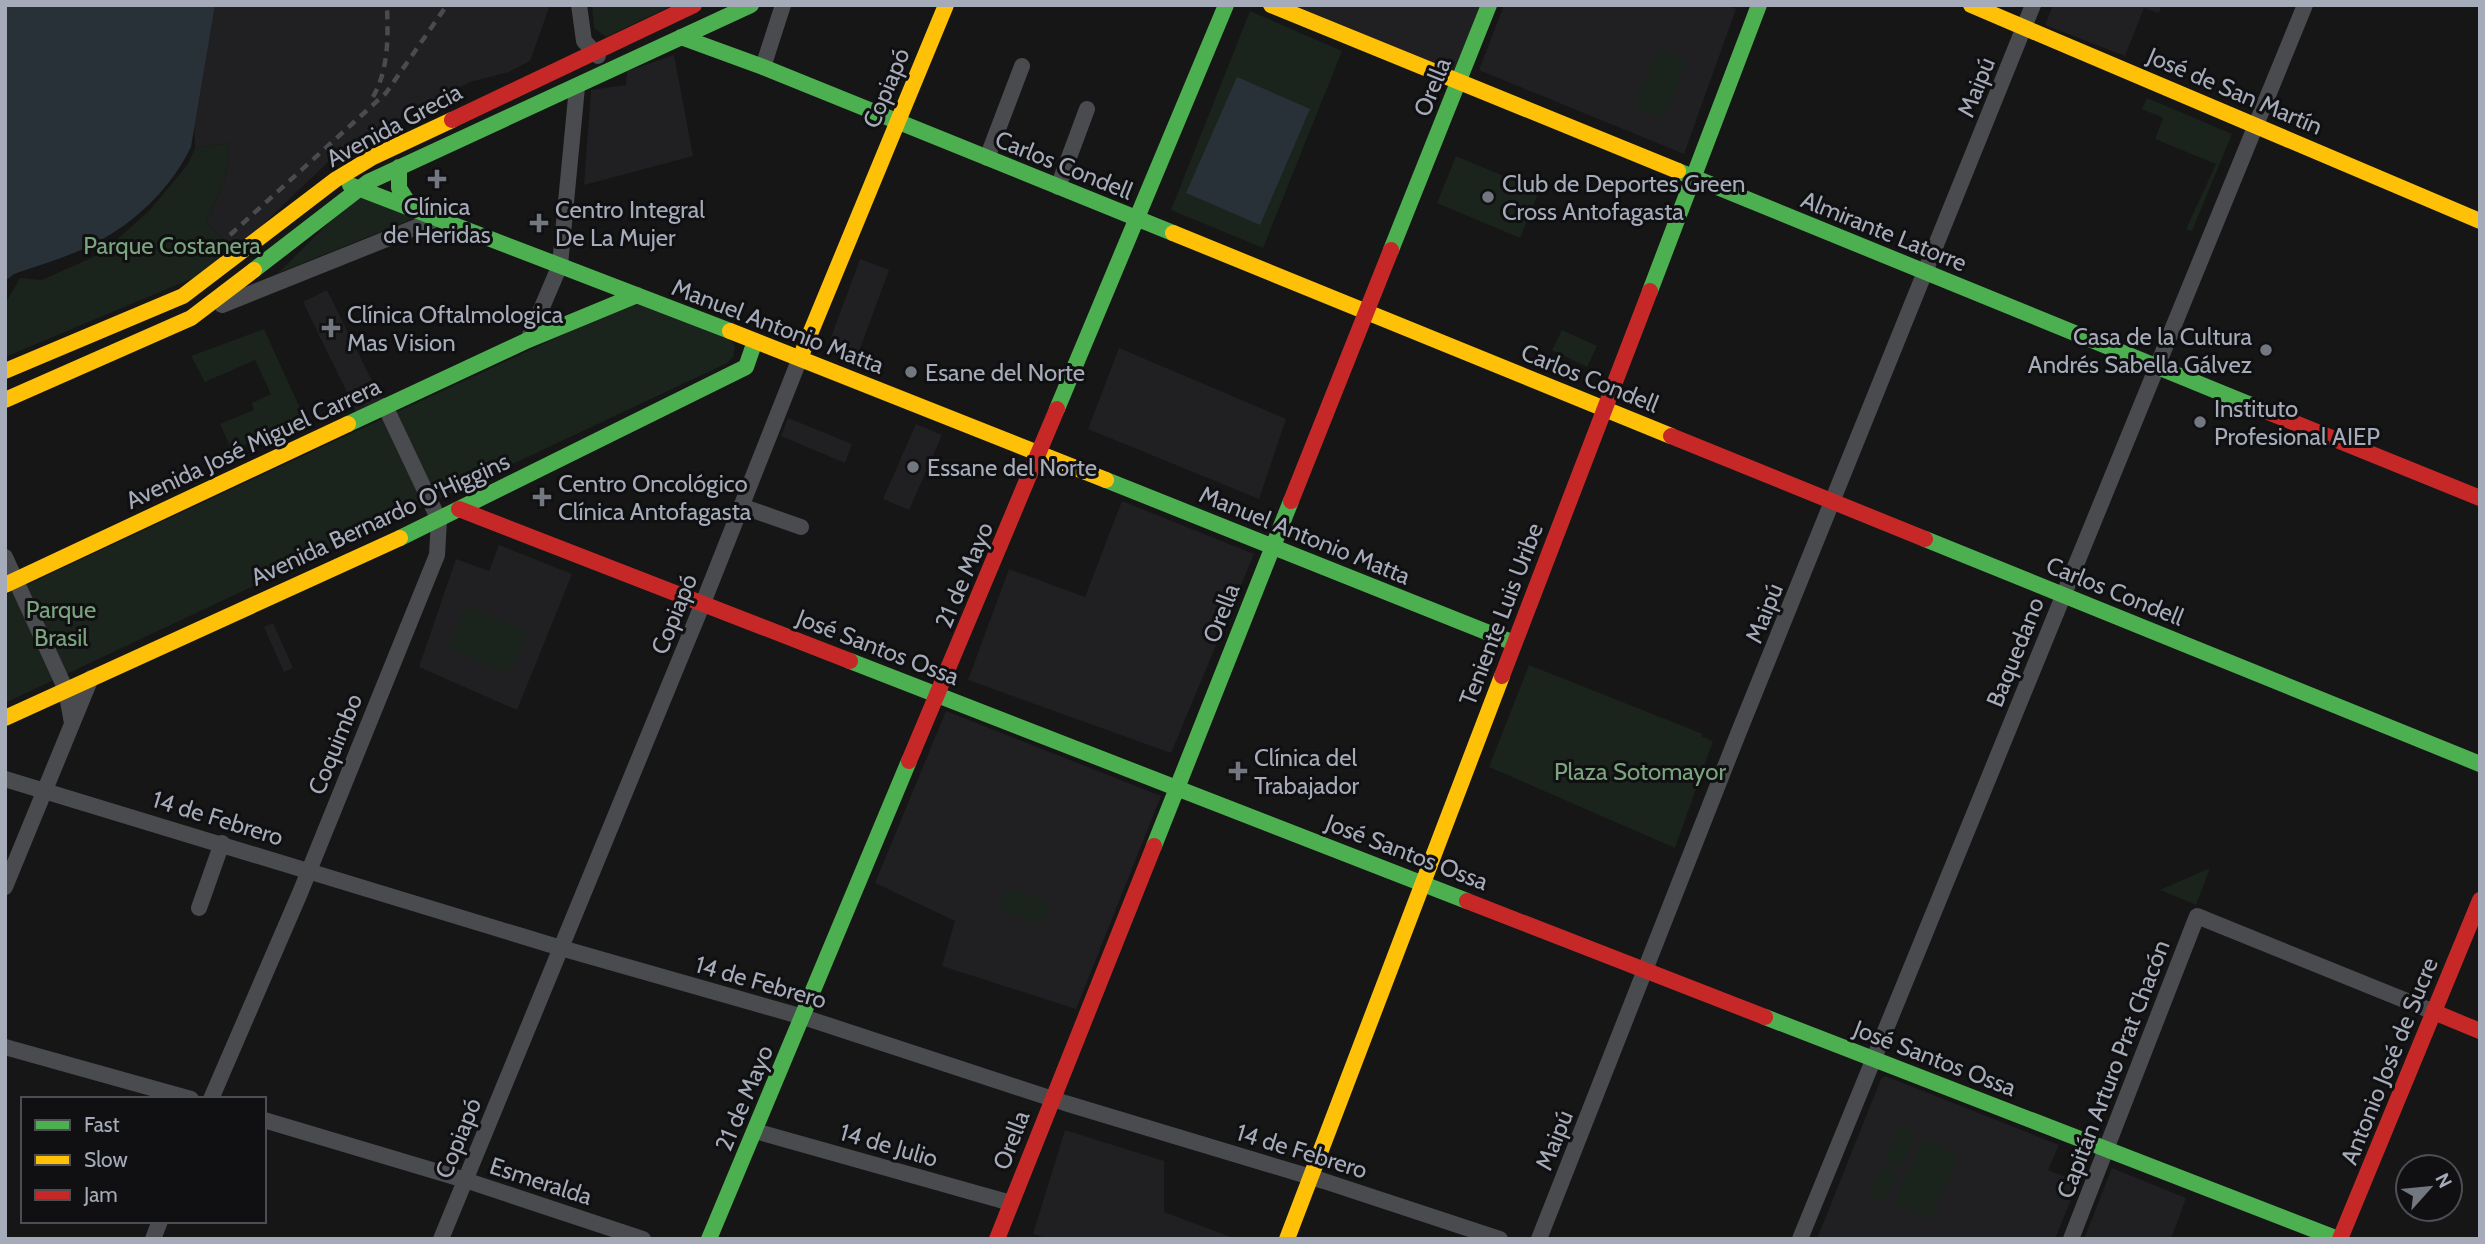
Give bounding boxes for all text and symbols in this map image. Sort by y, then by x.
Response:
street label: José de San Martín [2142,41,2327,141]
street label: Copiapó [856,44,916,132]
street label: Orella [1407,53,1457,121]
street label: Maipú [1951,53,2001,121]
street label: Avenida Grecia [321,77,467,173]
street label: Carlos Condell [991,124,1137,206]
marker: Clínica de Heridas [427,169,447,189]
place label: Club de Deportes Green Cross Antofagasta [1502,169,1745,226]
street label: Almirante Latorre [1797,185,1971,277]
marker: Club de Deportes Green Cross Antofagasta [1480,189,1496,205]
place label: Clínica de Heridas [383,192,491,249]
place label: Centro Integral De La Mujer [555,195,705,252]
marker: Centro Integral De La Mujer [529,213,549,233]
park label: Parque Costanera [83,231,261,260]
street label: Manuel Antonio Matta [668,272,889,380]
place label: Clínica Oftalmologica Mas Vision [347,300,564,357]
marker: Clínica Oftalmologica Mas Vision [321,318,341,338]
place label: Casa de la Cultura Andrés Sabella Gálvez [2028,322,2252,379]
street label: Carlos Condell [1517,337,1663,419]
marker: Casa de la Cultura Andrés Sabella Gálvez [2258,342,2274,358]
place label: Esane del Norte [925,358,1085,387]
marker: Esane del Norte [903,364,919,380]
street label: Avenida José Miguel Carrera [121,371,385,515]
place label: Instituto Profesional AIEP [2214,394,2380,451]
marker: Instituto Profesional AIEP [2192,414,2208,430]
street label: Avenida Bernardo O'Higgins [246,446,514,592]
place label: Essane del Norte [927,453,1097,482]
marker: Essane del Norte [905,459,921,475]
place label: Centro Oncológico Clínica Antofagasta [558,469,752,526]
street label: Manuel Antonio Matta [1195,479,1415,591]
marker: Centro Oncológico Clínica Antofagasta [532,487,552,507]
street label: 21 de Mayo [929,518,999,632]
street label: Teniente Luis Uribe [1453,519,1549,709]
street label: Carlos Condell [2042,550,2188,632]
street label: Copiapó [645,570,703,658]
street label: Orella [1197,579,1246,647]
street label: Maipú [1739,579,1789,647]
street label: Baquedano [1980,593,2050,711]
park label: Parque Brasil [26,595,96,652]
street label: José Santos Ossa [792,602,964,691]
street label: Coquimbo [302,689,368,799]
place label: Clínica del Trabajador [1254,743,1360,800]
park label: Plaza Sotomayor [1554,757,1726,786]
marker: Clínica del Trabajador [1228,761,1248,781]
street label: 14 de Febrero [149,784,287,852]
street label: José Santos Ossa [1321,807,1493,896]
street label: Capitán Arturo Prat Chacón [2050,936,2176,1202]
street label: 14 de Febrero [692,949,830,1015]
street label: Antonio José de Sucre [2334,953,2444,1169]
street label: José Santos Ossa [1849,1013,2021,1102]
street label: 21 de Mayo [709,1041,779,1155]
street label: Copiapó [429,1094,487,1182]
legend [21,1097,266,1223]
street label: Orella [987,1106,1036,1174]
street label: Maipú [1529,1106,1579,1174]
text: Fast [84,1112,120,1137]
street label: 14 de Julio [837,1117,941,1173]
street label: 14 de Febrero [1233,1117,1371,1185]
text: Slow [84,1147,128,1172]
street label: Esmeralda [486,1151,596,1211]
north arrow [2394,1153,2464,1223]
text: N [2430,1169,2457,1192]
text: Jam [83,1182,118,1207]

